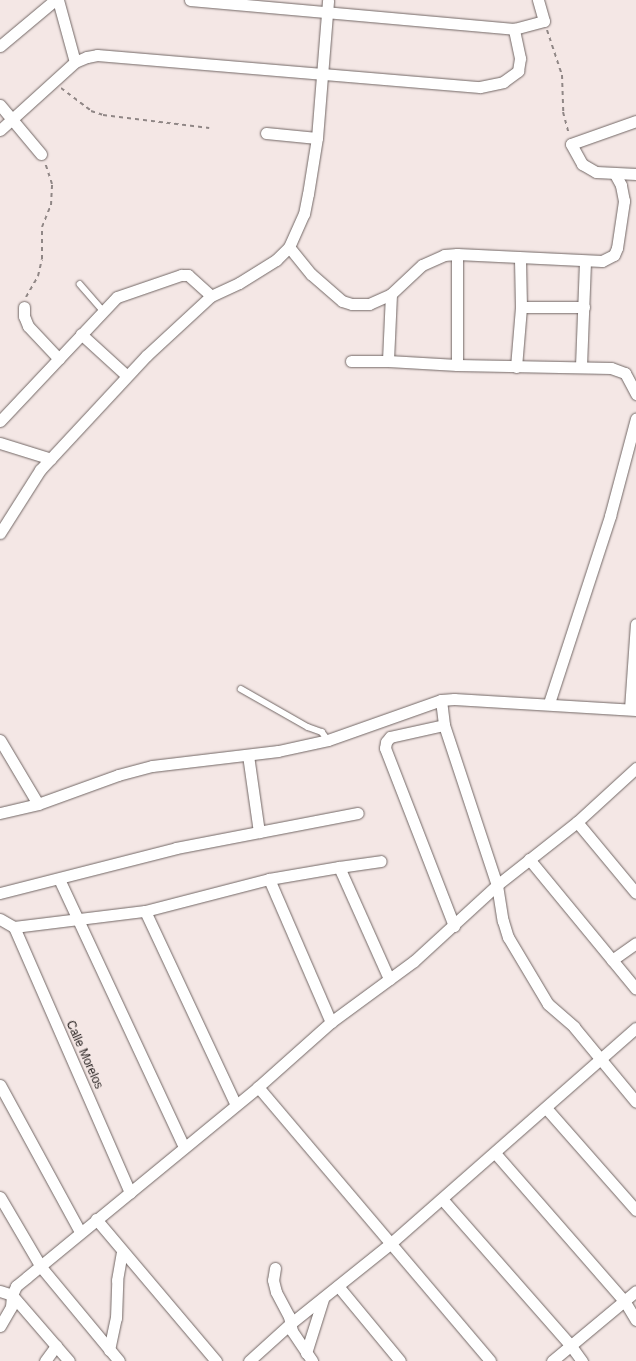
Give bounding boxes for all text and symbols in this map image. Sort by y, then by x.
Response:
street label: Calle Morelos [63,1019,105,1091]

